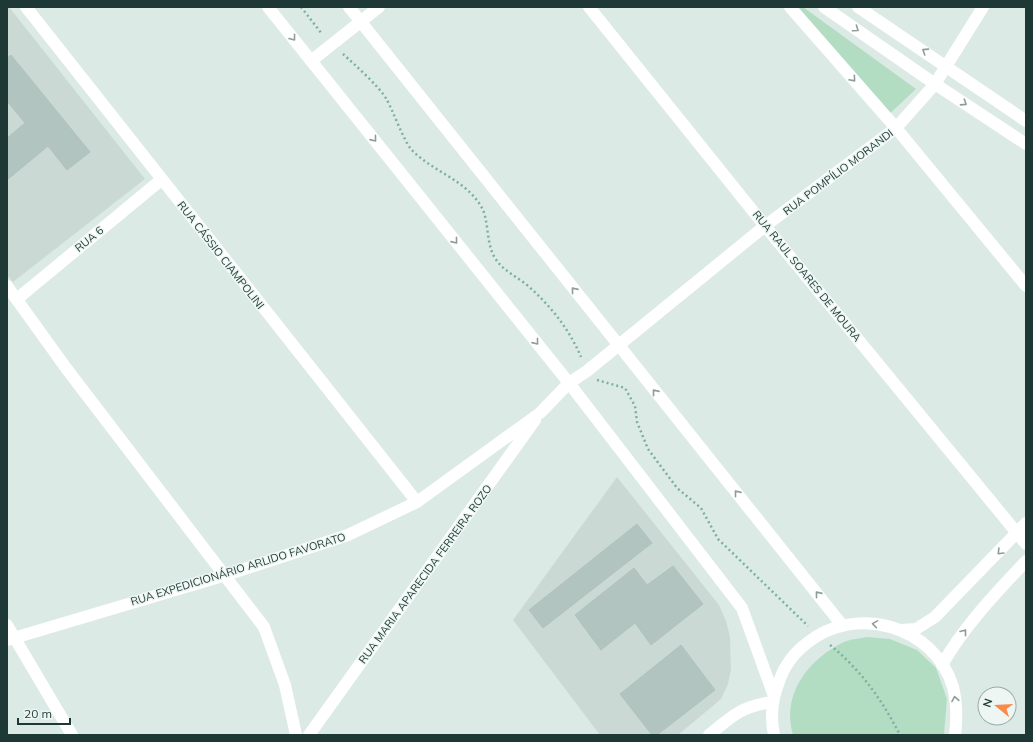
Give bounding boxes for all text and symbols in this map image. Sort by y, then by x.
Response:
one-way arrow [852,24,859,31]
one-way arrow [288,33,295,40]
one-way arrow [922,48,929,56]
one-way arrow [848,74,855,81]
one-way arrow [959,98,966,105]
street label: RUA POMPÍLIO MORANDI [780,126,896,218]
one-way arrow [369,135,376,142]
street label: RUA CÁSSIO CIAMPOLINI [174,198,268,312]
street label: RUA RAUL SOARES DE MOURA [750,207,864,345]
street label: RUA 6 [72,223,107,255]
one-way arrow [450,236,457,243]
one-way arrow [572,287,579,294]
one-way arrow [532,338,539,345]
one-way arrow [653,389,660,396]
street label: RUA MARIA APARECIDA FERREIRA ROZO [355,482,495,666]
one-way arrow [734,490,741,498]
street label: RUA EXPEDICIONÁRIO ARLIDO FAVORATO [129,530,347,608]
one-way arrow [997,547,1004,555]
one-way arrow [816,592,823,599]
one-way arrow [872,620,878,629]
one-way arrow [959,630,966,637]
north arrow [977,686,1017,726]
one-way arrow [951,696,960,702]
text: N [980,697,995,709]
scale bar [18,700,70,726]
text: 20 m [24,706,52,721]

